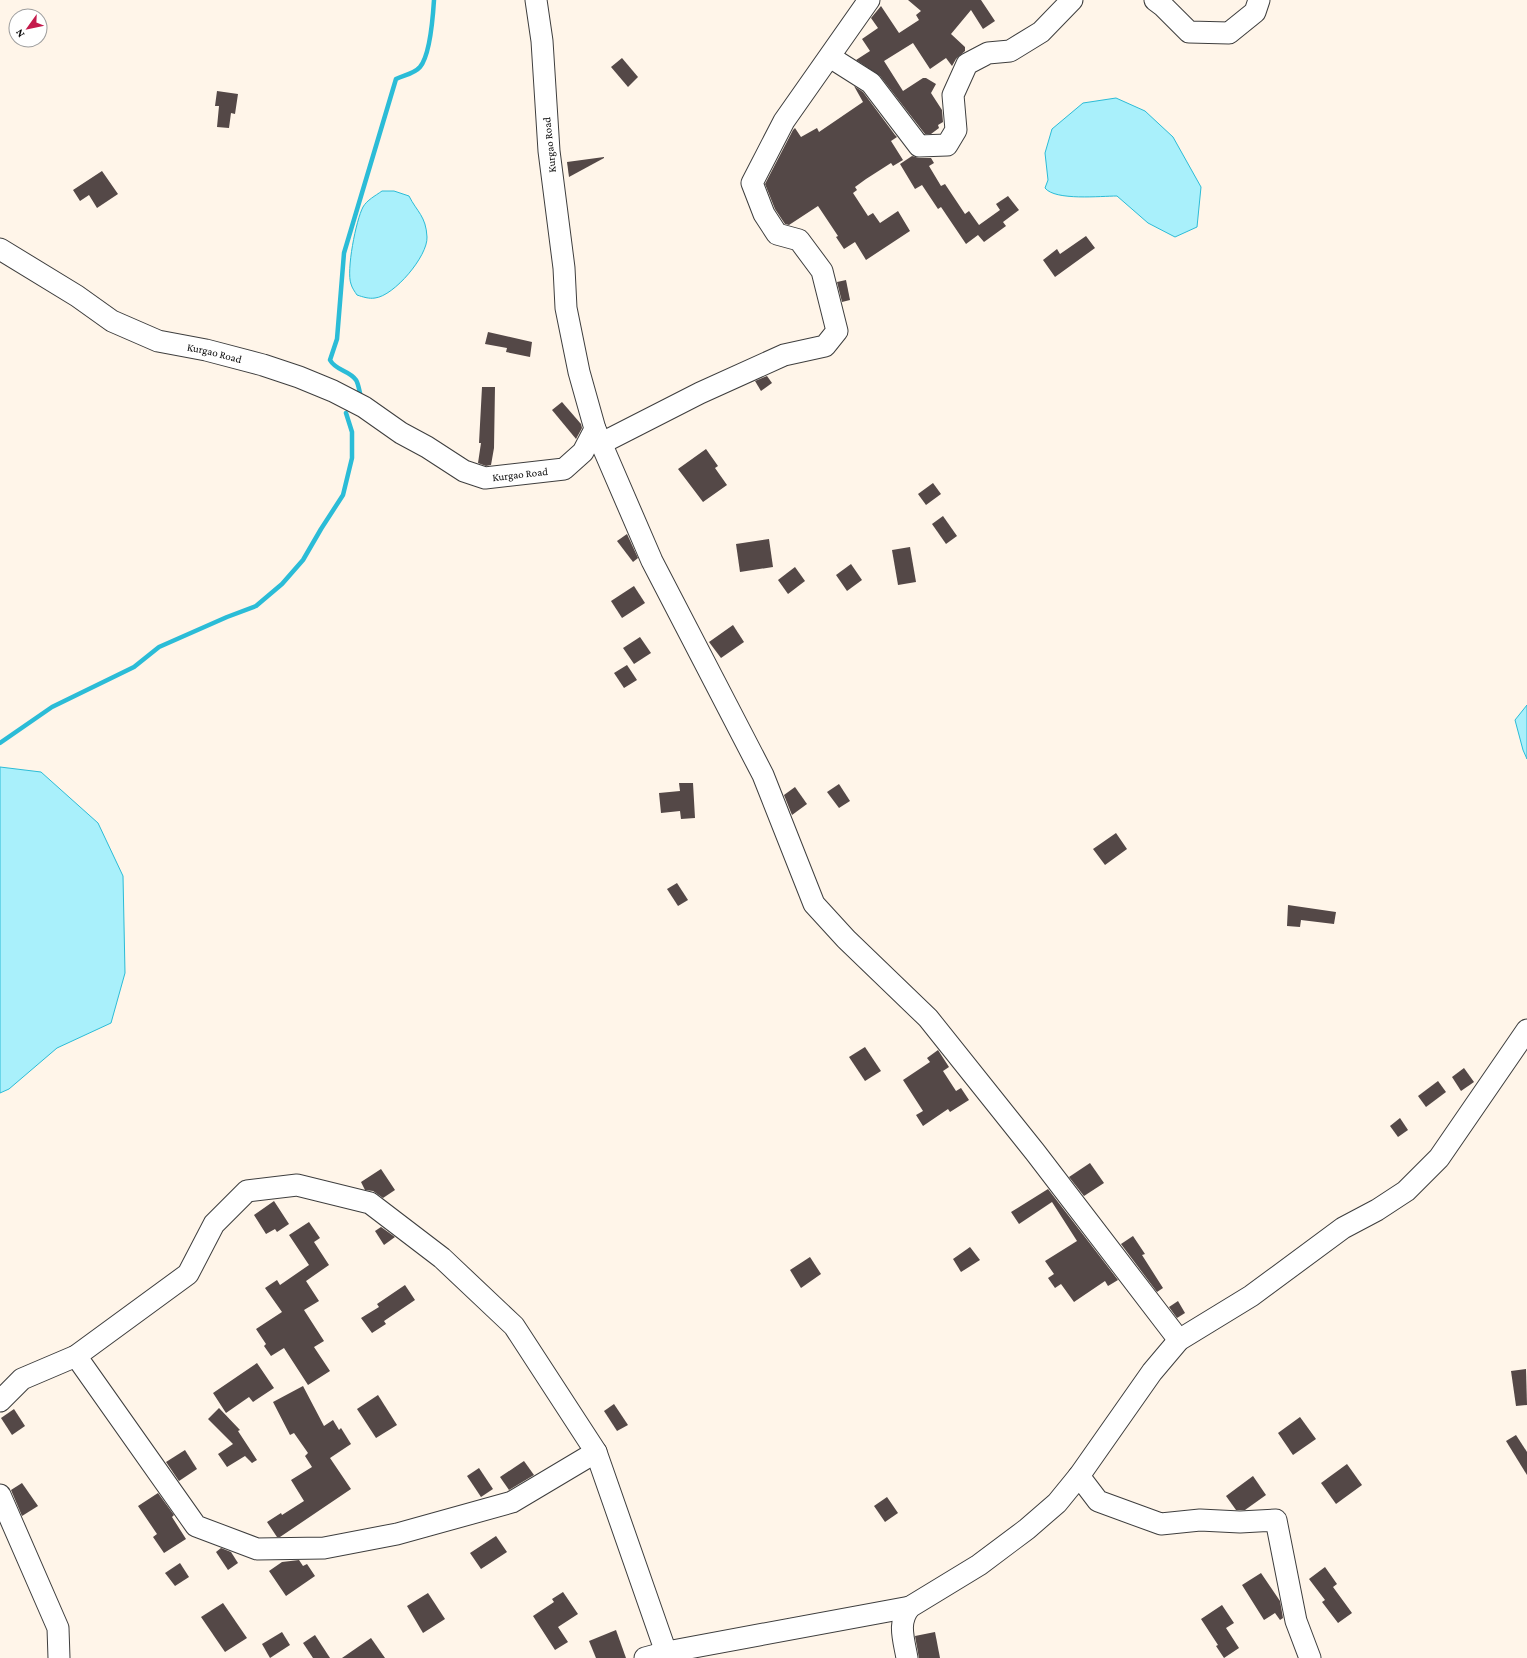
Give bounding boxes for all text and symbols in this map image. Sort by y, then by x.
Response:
north arrow [8,8,48,48]
text: N [12,27,27,40]
street label: Kurgao Road [540,116,559,173]
street label: Kurgao Road [186,341,243,365]
street label: Kurgao Road [492,465,549,483]

